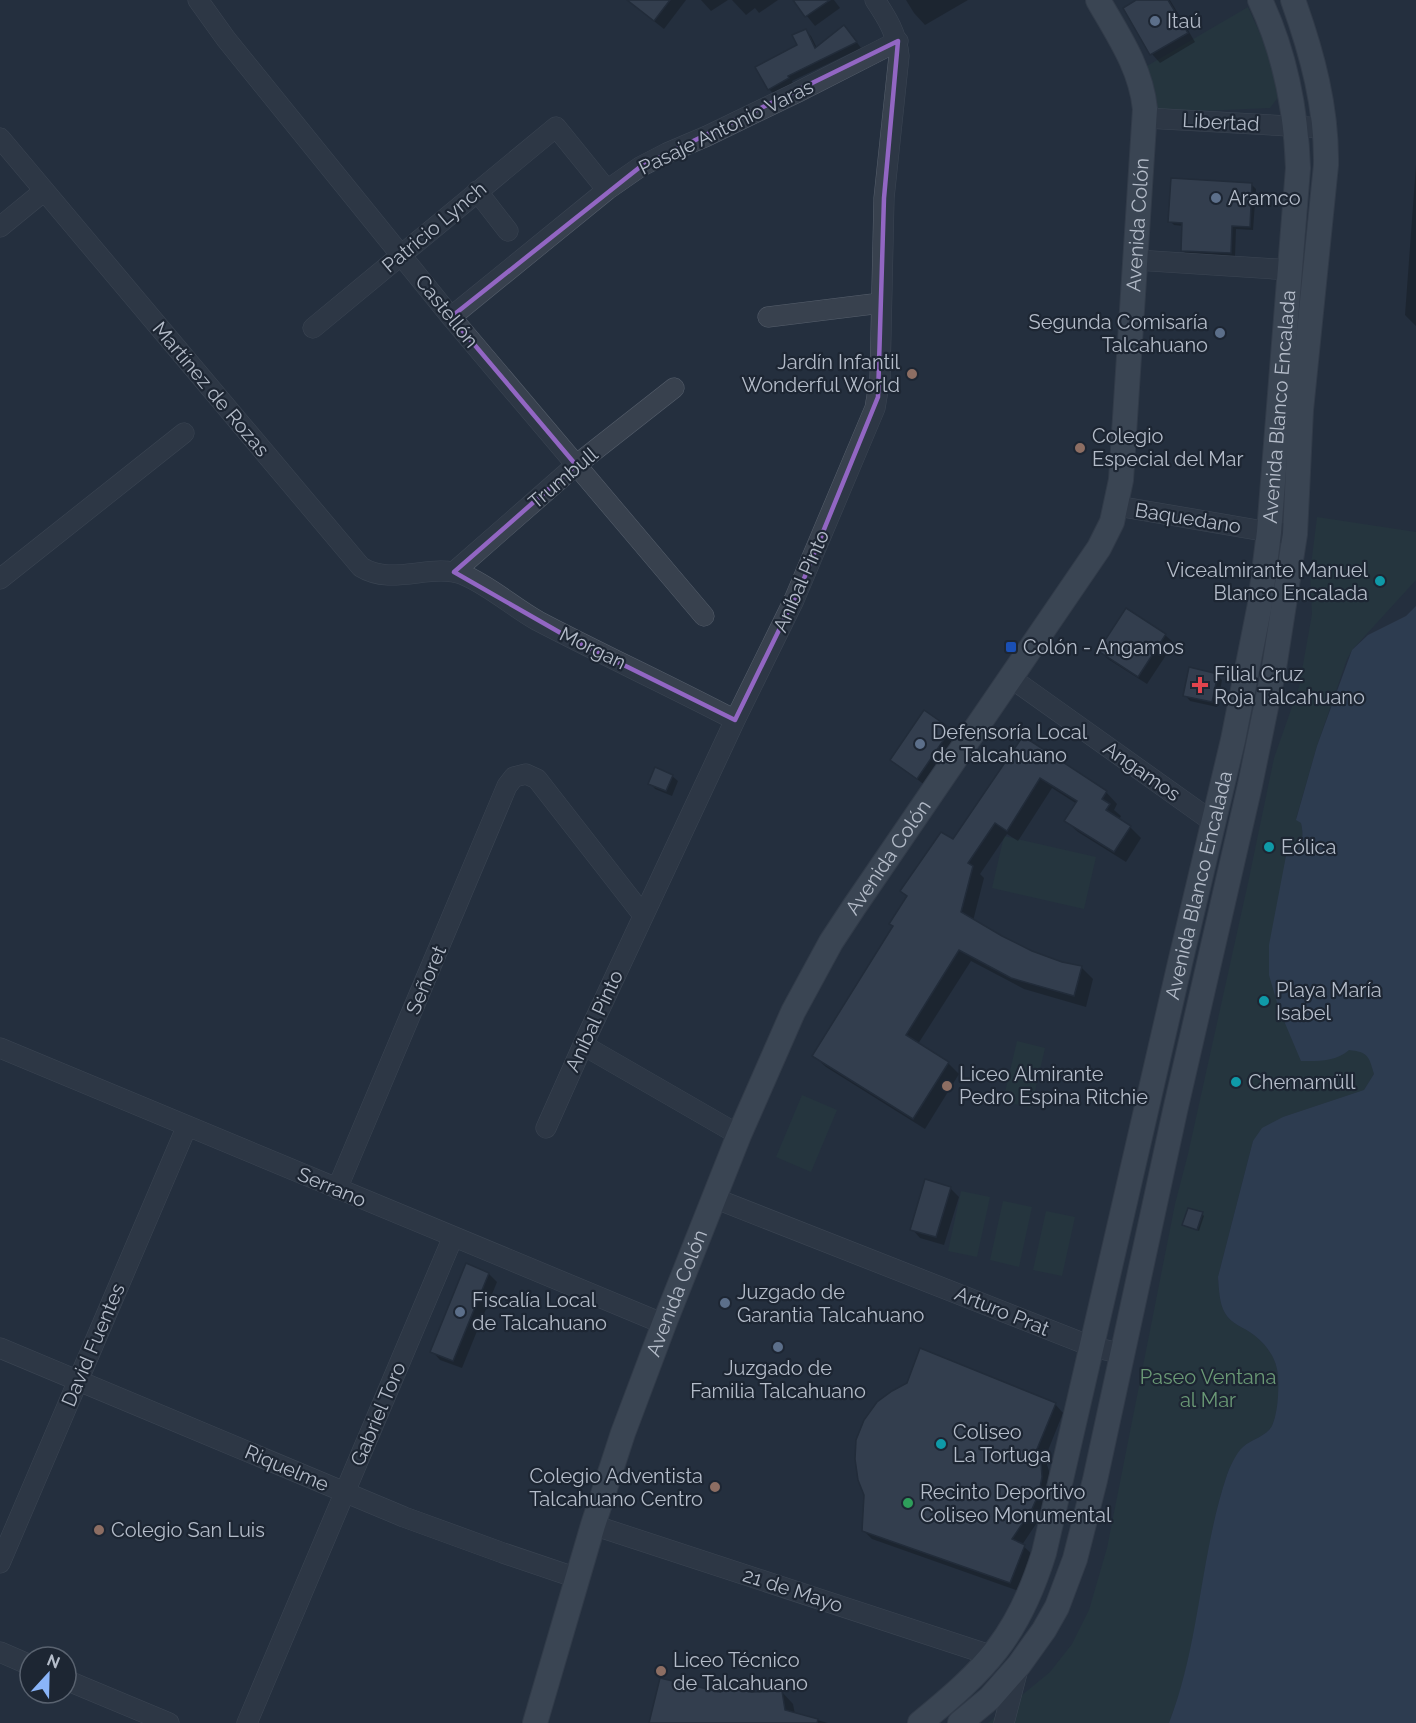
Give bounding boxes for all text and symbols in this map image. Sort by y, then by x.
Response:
place label: Itaú [1167,9,1201,33]
marker: Itaú [1148,14,1162,28]
street label: Pasaje Antonio Varas [635,74,817,180]
street label: Libertad [1182,108,1260,136]
street label: Avenida Colón [1121,157,1154,293]
street label: Patricio Lynch [377,176,491,278]
place label: Aramco [1228,186,1301,210]
marker: Aramco [1209,191,1223,205]
street label: Castellón [410,270,484,352]
street label: Avenida Blanco Encalada [1258,289,1300,524]
place label: Segunda Comisaría Talcahuano [1029,310,1208,357]
street label: Martínez de Rozas [148,317,274,461]
marker: Segunda Comisaría Talcahuano [1213,326,1227,340]
place label: Jardín Infantil Wonderful World [742,350,901,397]
marker: Jardín Infantil Wonderful World [905,367,919,381]
place label: Colegio Especial del Mar [1092,424,1244,471]
marker: Colegio Especial del Mar [1073,441,1087,455]
street label: Trumbull [524,442,603,514]
street label: Baquedano [1133,498,1243,538]
street label: Aníbal Pinto [768,526,834,636]
place label: Vicealmirante Manuel Blanco Encalada [1166,558,1369,605]
marker: Vicealmirante Manuel Blanco Encalada [1373,574,1387,588]
street label: Morgan [556,622,630,674]
place label: Colón - Angamos [1023,635,1184,659]
marker: Colón - Angamos [1004,640,1018,654]
place label: Filial Cruz Roja Talcahuano [1214,662,1365,709]
marker: Filial Cruz Roja Talcahuano [1191,676,1209,694]
place label: Defensoría Local de Talcahuano [932,720,1088,767]
street label: Angamos [1099,736,1185,806]
marker: Defensoría Local de Talcahuano [913,737,927,751]
street label: Avenida Blanco Encalada [1160,769,1237,1002]
street label: Avenida Colón [840,795,936,919]
place label: Eólica [1281,835,1336,859]
marker: Eólica [1262,840,1276,854]
street label: Señoret [401,942,451,1018]
street label: Aníbal Pinto [560,966,628,1076]
place label: Playa María Isabel [1276,978,1382,1025]
marker: Playa María Isabel [1257,994,1271,1008]
place label: Liceo Almirante Pedro Espina Ritchie [959,1062,1148,1109]
place label: Chemamüll [1248,1070,1356,1094]
marker: Chemamüll [1229,1075,1243,1089]
marker: Liceo Almirante Pedro Espina Ritchie [940,1079,954,1093]
street label: Serrano [294,1162,370,1212]
street label: Avenida Colón [641,1226,712,1360]
street label: David Fuentes [56,1280,130,1410]
place label: Juzgado de Garantia Talcahuano [737,1280,925,1327]
street label: Arturo Prat [951,1281,1053,1341]
place label: Fiscalía Local de Talcahuano [472,1288,607,1335]
marker: Juzgado de Garantia Talcahuano [718,1296,732,1310]
marker: Fiscalía Local de Talcahuano [453,1305,467,1319]
marker: Juzgado de Familia Talcahuano [771,1340,785,1354]
place label: Juzgado de Familia Talcahuano [690,1356,866,1403]
street label: Gabriel Toro [345,1358,411,1470]
park label: Paseo Ventana al Mar [1140,1365,1276,1412]
place label: Coliseo La Tortuga [953,1420,1051,1467]
marker: Coliseo La Tortuga [934,1437,948,1451]
street label: Riquelme [241,1440,333,1497]
place label: Colegio Adventista Talcahuano Centro [529,1464,703,1511]
marker: Colegio Adventista Talcahuano Centro [708,1480,722,1494]
place label: Recinto Deportivo Coliseo Monumental [920,1480,1112,1527]
marker: Recinto Deportivo Coliseo Monumental [901,1496,915,1510]
place label: Colegio San Luis [111,1518,265,1542]
marker: Colegio San Luis [92,1523,106,1537]
street label: 21 de Mayo [740,1563,846,1617]
north arrow [18,1645,78,1705]
place label: Liceo Técnico de Talcahuano [673,1648,808,1695]
text: N [44,1650,63,1673]
marker: Liceo Técnico de Talcahuano [654,1664,668,1678]

